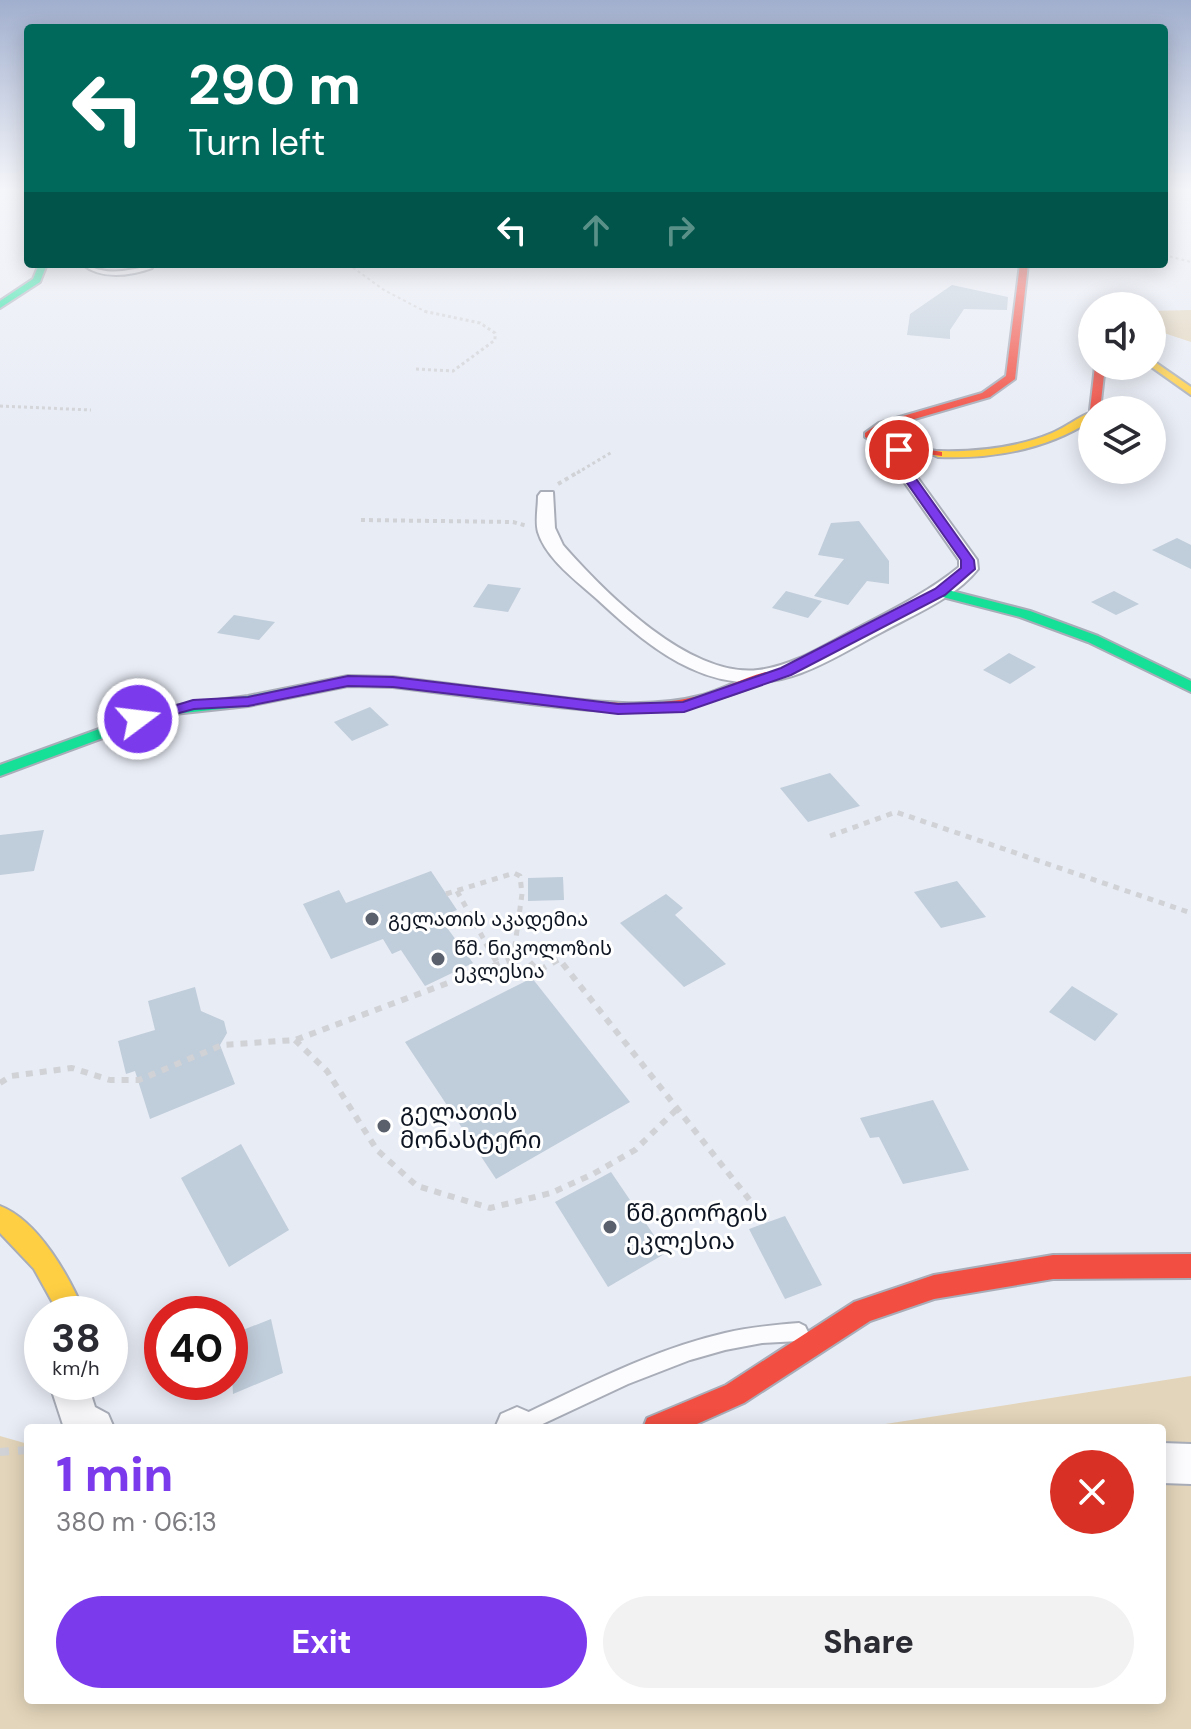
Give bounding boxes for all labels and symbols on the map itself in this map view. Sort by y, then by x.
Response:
pin [865,416,933,484]
position arrow [96,677,180,761]
place label: გელათის აკადემია [388,906,588,932]
marker: გელათის აკადემია [363,910,381,928]
place label: წმ. ნიკოლოზის ეკლესია [454,935,612,984]
marker: წმ. ნიკოლოზის ეკლესია [429,950,447,968]
place label: გელათის მონასტერი [400,1096,542,1155]
marker: გელათის მონასტერი [375,1117,393,1135]
place label: წმ.გიორგის ეკლესია [626,1197,768,1256]
marker: წმ.გიორგის ეკლესია [601,1218,619,1236]
speed limit sign: 40 [144,1296,248,1400]

